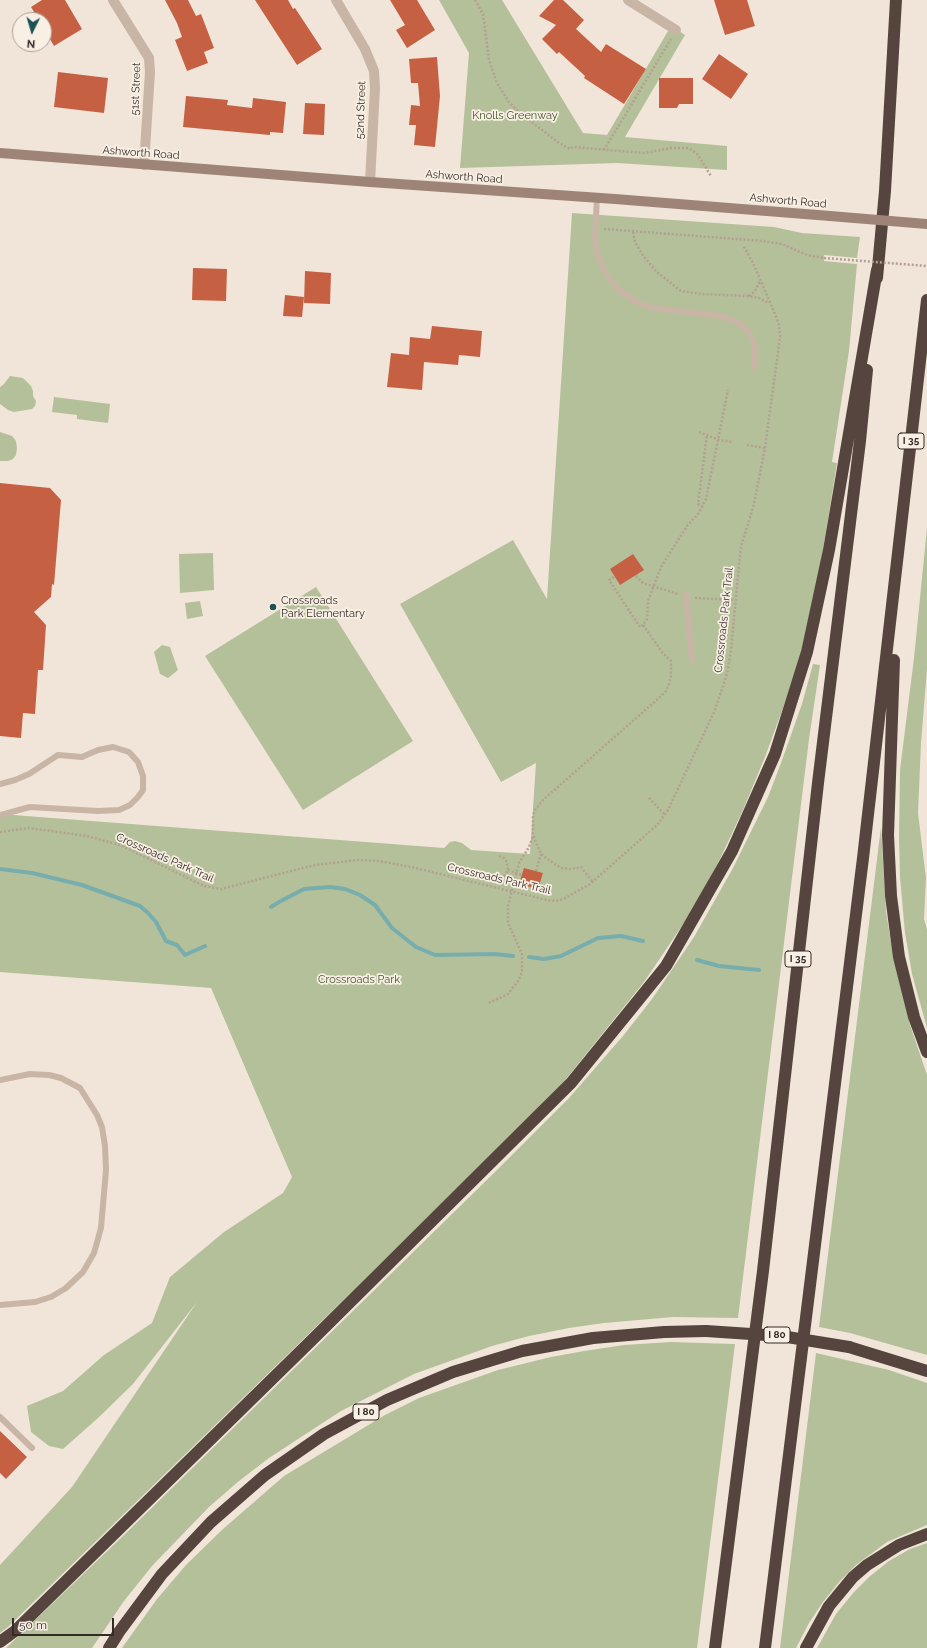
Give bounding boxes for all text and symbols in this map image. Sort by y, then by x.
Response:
north arrow [12,12,52,52]
text: N [26,37,36,50]
street label: 51st Street [128,62,144,116]
street label: 52nd Street [353,81,369,139]
park label: Knolls Greenway [472,109,558,123]
street label: Ashworth Road [102,144,180,162]
street label: Ashworth Road [425,168,503,186]
street label: Ashworth Road [749,191,827,211]
road number: I 35 [898,433,924,449]
street label: Crossroads Park Trail [712,567,736,673]
place label: Crossroads Park Elementary [281,594,365,620]
marker: Crossroads Park Elementary [268,602,278,612]
street label: Crossroads Park Trail [114,830,216,886]
street label: Crossroads Park Trail [446,861,552,897]
road number: I 35 [785,951,811,967]
park label: Crossroads Park [318,973,400,987]
road number: I 80 [764,1327,790,1343]
road number: I 80 [353,1404,379,1420]
scale bar [14,1610,116,1636]
text: 50 m [19,1618,47,1632]

